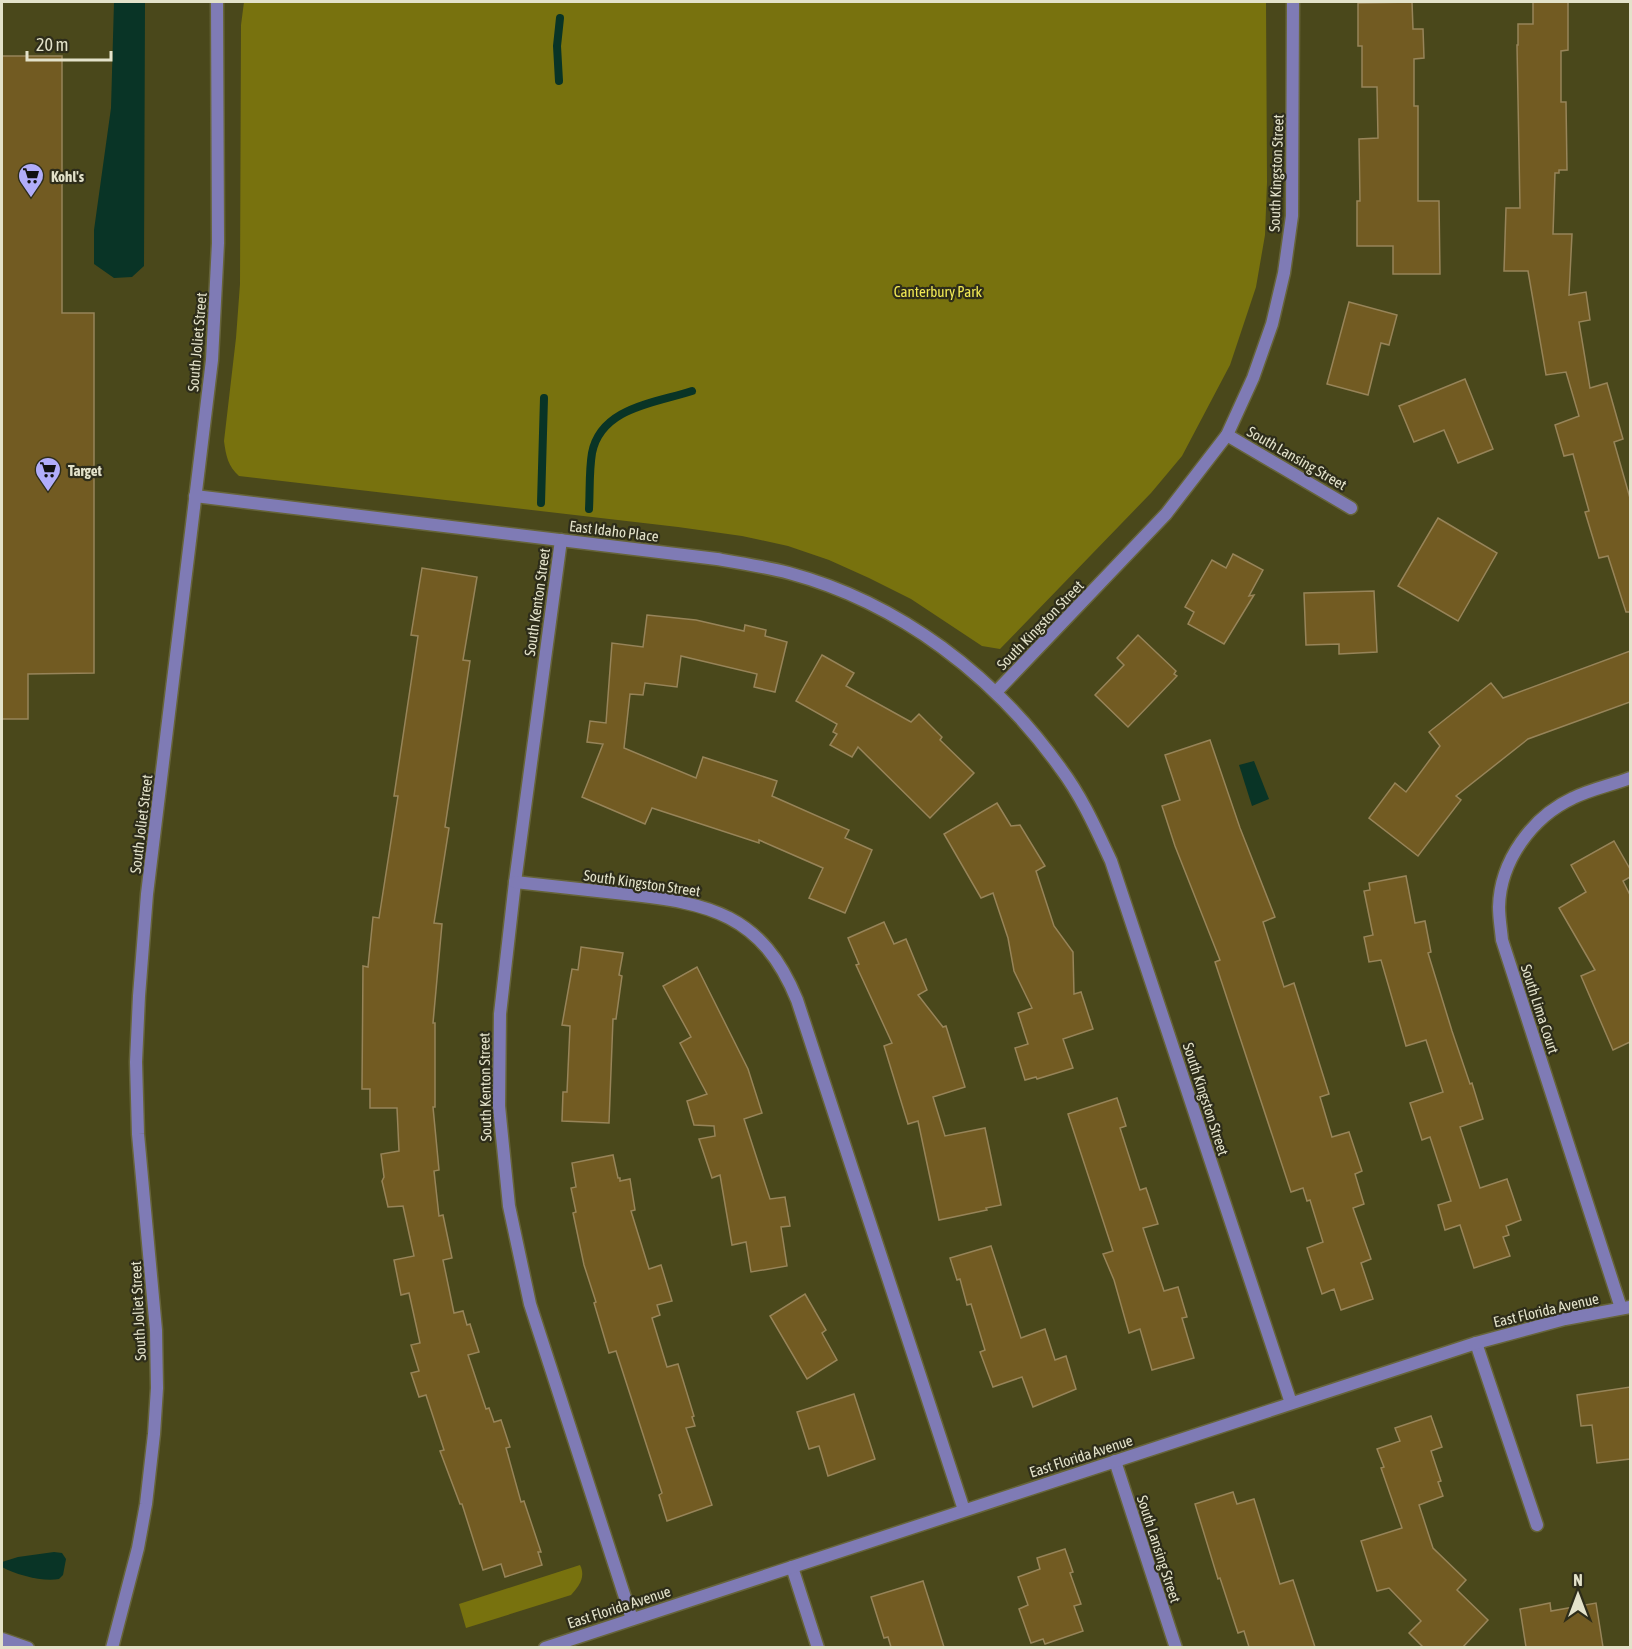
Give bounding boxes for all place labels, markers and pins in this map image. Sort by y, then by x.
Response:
supermarket icon: Kohl's [16,161,46,199]
place label: Kohl's [51,168,85,185]
supermarket icon: Target [33,455,63,493]
place label: Target [68,462,102,479]

